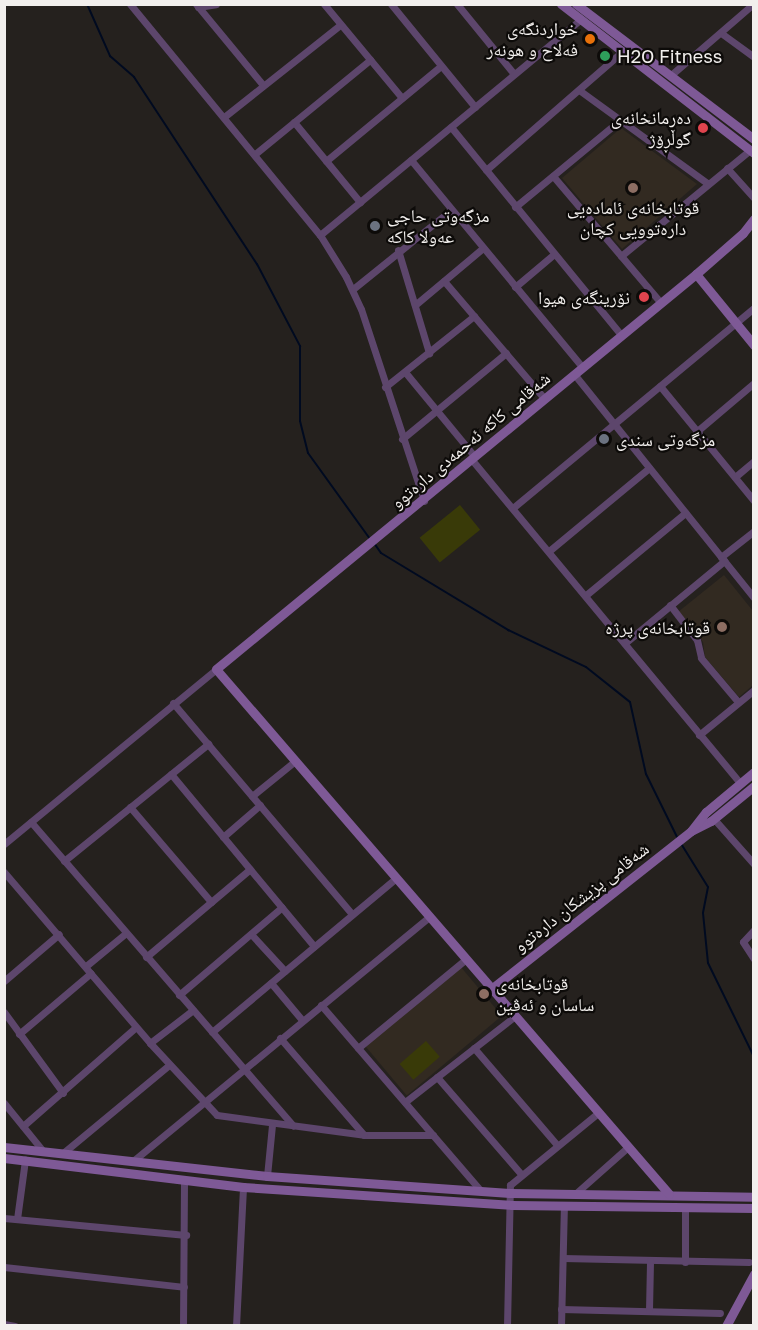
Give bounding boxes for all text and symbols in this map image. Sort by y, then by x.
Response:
place label: خواردنگەی فەلاح و هونەر [487,18,578,60]
marker: خواردنگەی فەلاح و هونەر [583,32,597,46]
place label: H2O Fitness [617,45,722,67]
marker: H2O Fitness [598,49,612,63]
place label: دەرمانخانەی گوڵڕۆژ [611,107,691,150]
marker: دەرمانخانەی گوڵڕۆژ [696,121,710,135]
marker: قوتابخانەی ئامادەیی دارەتوویی کچان [626,181,640,195]
place label: قوتابخانەی ئامادەیی دارەتوویی کچان [567,197,699,240]
place label: مزگەوتی حاجی عەولا کاکە [387,205,489,248]
marker: مزگەوتی حاجی عەولا کاکە [368,219,382,233]
place label: نۆرینگەی هیوا [538,286,630,308]
marker: نۆرینگەی هیوا [635,288,653,306]
street label: شەقامی کاکە ئەحمەدی دارەتوو [386,367,554,513]
place label: مزگەوتی سندی [616,428,715,450]
marker: مزگەوتی سندی [597,432,611,446]
place label: قوتابخانەی پرژە [605,616,710,638]
marker: قوتابخانەی پرژە [715,620,729,634]
street label: شەقامی پزیشکان دارەتوو [509,838,653,956]
place label: قوتابخانەی ساسان و ئەڤین [496,973,594,1016]
marker: قوتابخانەی ساسان و ئەڤین [477,987,491,1001]

